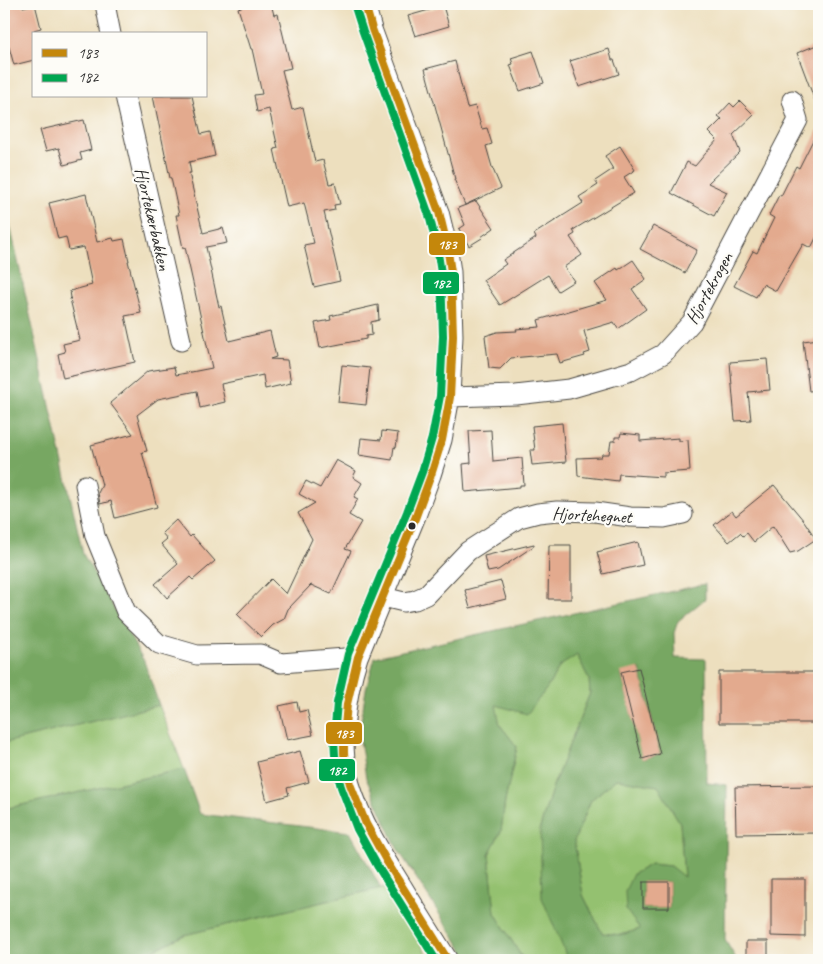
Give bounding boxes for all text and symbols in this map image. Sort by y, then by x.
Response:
legend [32,32,208,98]
text: 183 [78,44,100,63]
text: 182 [78,68,100,87]
street label: Hjortekærbakken [130,165,176,273]
line badge: 183 [428,232,466,256]
text: 183 [438,236,458,253]
street label: Hjortekrogen [680,248,738,328]
line badge: 182 [422,271,460,295]
text: 182 [432,275,452,292]
street label: Hjortehegnet [552,502,634,528]
unlabelled marker [407,521,417,531]
line badge: 183 [325,721,363,745]
text: 183 [335,725,355,742]
line badge: 182 [318,758,356,782]
text: 182 [328,762,348,779]

